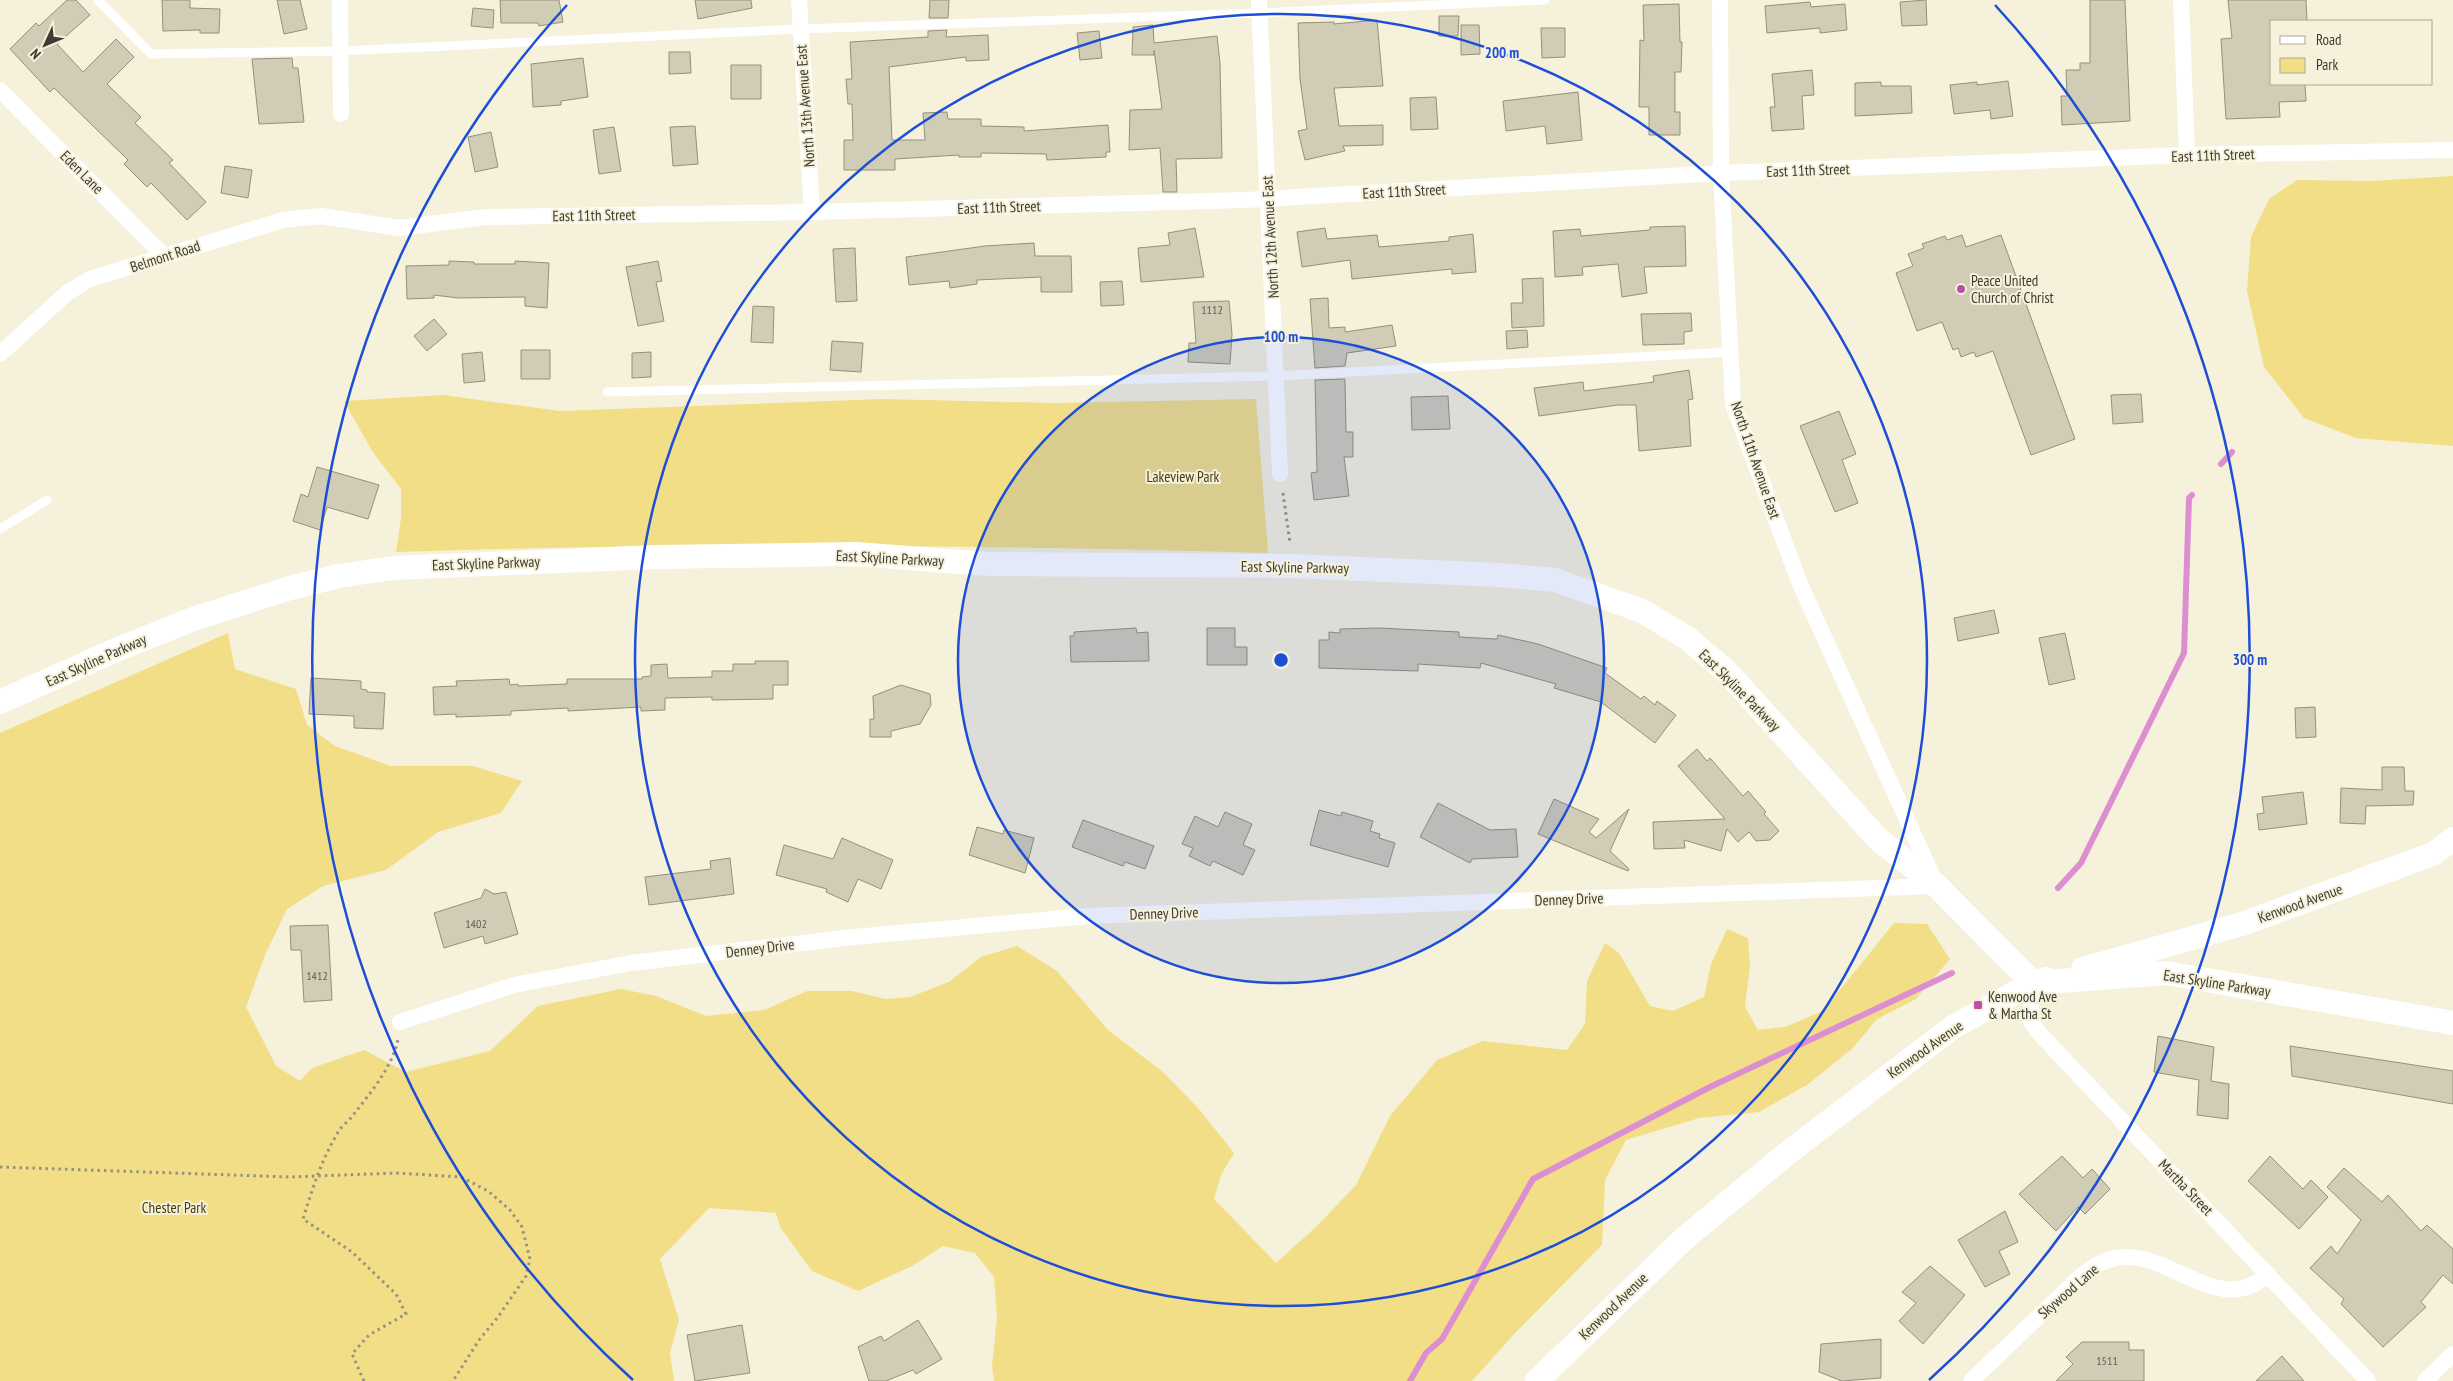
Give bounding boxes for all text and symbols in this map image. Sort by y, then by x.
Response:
north arrow [20,20,70,70]
legend [2270,20,2433,85]
text: Road [2316,30,2342,49]
text: 200 m [1485,43,1519,62]
street label: North 13th Avenue East [791,44,819,168]
text: N [27,45,45,63]
text: Park [2316,55,2338,74]
street label: East 11th Street [2171,144,2255,166]
street label: Eden Lane [56,146,108,198]
street label: East 11th Street [1766,159,1850,181]
street label: North 12th Avenue East [1257,175,1283,299]
street label: East 11th Street [1362,179,1446,203]
street label: East 11th Street [957,196,1041,218]
street label: East 11th Street [552,205,636,225]
street label: Belmont Road [128,236,202,276]
place label: Peace United Church of Christ [1971,271,2054,307]
marker: Peace United Church of Christ [1955,283,1967,295]
house number: 1112 [1201,302,1223,317]
text: 100 m [1264,327,1298,346]
street label: North 11th Avenue East [1727,399,1785,521]
park label: Lakeview Park [1147,467,1220,486]
street label: East Skyline Parkway [835,546,945,570]
street label: East Skyline Parkway [432,552,541,574]
street label: East Skyline Parkway [1241,557,1350,577]
street label: East Skyline Parkway [43,629,150,691]
street label: East Skyline Parkway [1695,645,1785,735]
text: 300 m [2233,650,2267,669]
centre of rings [1272,651,1290,669]
street label: Kenwood Avenue [2255,879,2345,927]
street label: Denney Drive [1534,888,1604,910]
street label: Denney Drive [1129,902,1199,924]
house number: 1402 [465,916,487,931]
street label: Denney Drive [725,934,795,962]
street label: East Skyline Parkway [2162,965,2272,1001]
house number: 1412 [306,968,328,983]
place label: Kenwood Ave & Martha St [1988,987,2057,1023]
marker: Kenwood Ave & Martha St [1972,999,1984,1011]
street label: Kenwood Avenue [1883,1016,1967,1082]
street label: Martha Street [2155,1155,2217,1219]
park label: Chester Park [142,1198,206,1217]
street label: Skywood Lane [2034,1259,2102,1323]
street label: Kenwood Avenue [1575,1268,1651,1344]
house number: 1511 [2096,1353,2118,1368]

